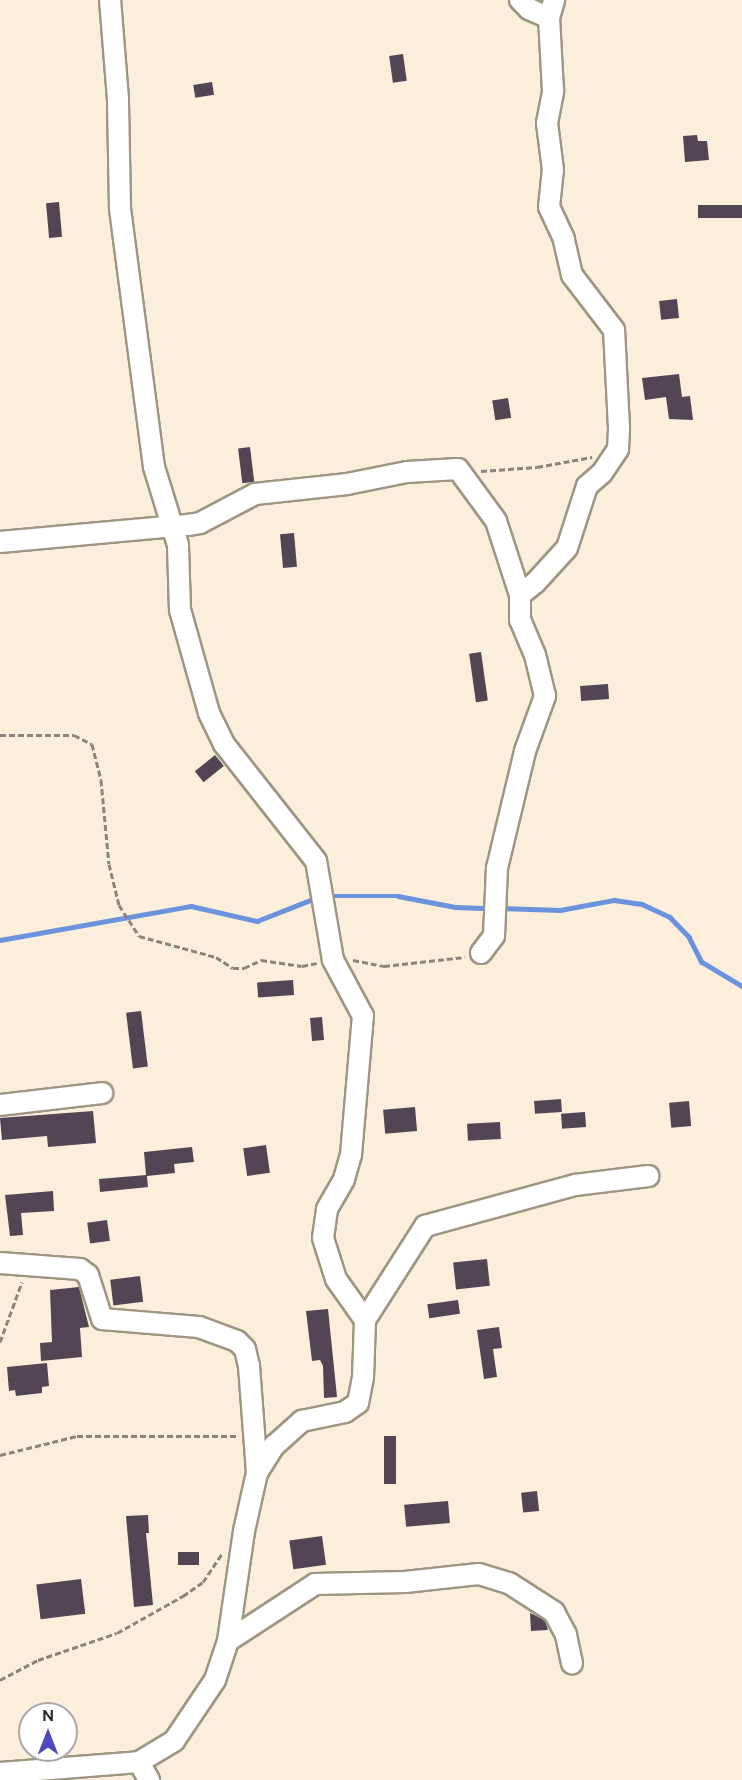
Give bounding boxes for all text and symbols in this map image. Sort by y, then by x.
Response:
north arrow [18,1702,78,1762]
text: N [42,1705,54,1726]

